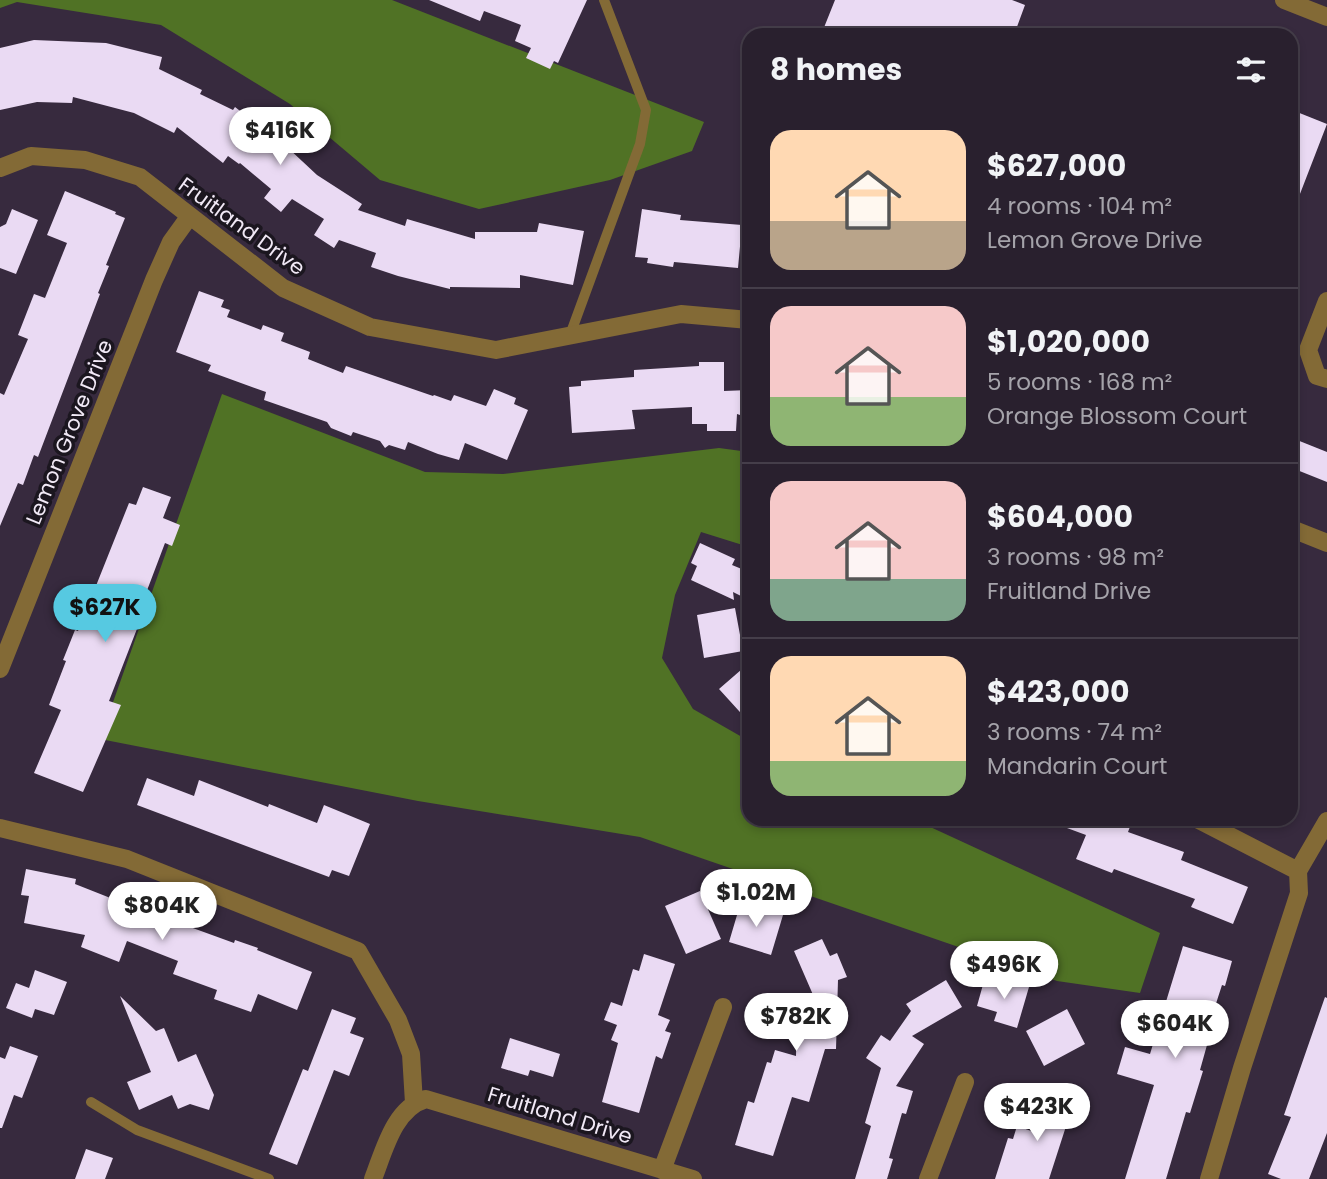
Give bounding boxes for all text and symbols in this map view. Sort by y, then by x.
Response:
text: 8 homes [770,48,902,91]
icon: filters [1232,51,1270,89]
pin: $416K [231,108,329,167]
text: $416K [245,114,315,146]
text: $627,000 [987,144,1126,187]
icon: home [826,158,910,242]
street label: Fruitland Drive [173,170,311,282]
text: 4 rooms · 104 m² [987,190,1172,222]
text: Lemon Grove Drive [987,224,1203,256]
text: $1,020,000 [987,320,1150,363]
icon: home [826,334,910,418]
street label: Lemon Grove Drive [19,335,119,529]
text: 5 rooms · 168 m² [987,366,1172,398]
text: Orange Blossom Court [987,400,1247,432]
text: $604,000 [987,495,1133,538]
icon: home [826,509,910,593]
text: 3 rooms · 98 m² [987,541,1164,573]
text: Fruitland Drive [987,575,1151,607]
pin: $627K [56,584,154,644]
text: $627K [69,591,141,623]
text: $423,000 [987,670,1130,713]
icon: home [826,684,910,768]
text: 3 rooms · 74 m² [987,716,1162,748]
text: Mandarin Court [987,750,1167,782]
pin: $1.02M [699,870,813,929]
text: $1.02M [716,876,796,908]
pin: $804K [113,883,211,942]
text: $804K [124,889,200,921]
pin: $496K [955,942,1053,1001]
text: $496K [966,948,1042,980]
pin: $782K [747,993,845,1053]
text: $782K [760,1000,832,1032]
pin: $604K [1126,1000,1224,1060]
text: $604K [1137,1007,1213,1039]
street label: Fruitland Drive [484,1079,636,1151]
pin: $423K [988,1084,1086,1143]
text: $423K [1000,1090,1074,1122]

